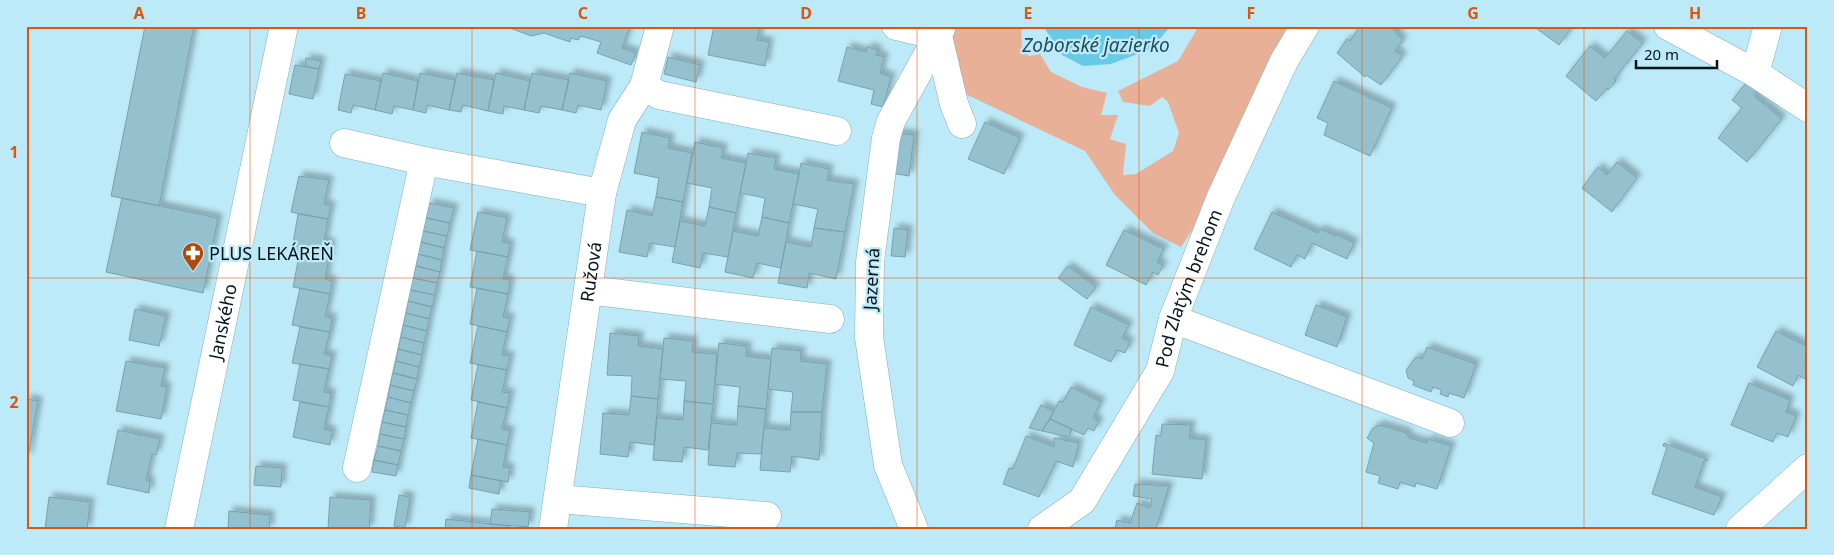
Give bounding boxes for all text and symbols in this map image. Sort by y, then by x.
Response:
text: A [133,2,145,24]
text: B [356,2,366,24]
text: C [578,2,588,24]
text: D [800,2,812,24]
text: E [1024,2,1033,24]
text: F [1247,2,1255,24]
text: G [1467,2,1479,24]
text: H [1689,2,1701,24]
water label: Zoborské jazierko [1021,32,1170,58]
scale bar [1636,38,1718,70]
text: 20 m [1644,44,1679,64]
text: 1 [9,141,19,163]
street label: Pod Zlatým brehom [1149,205,1227,370]
street label: Ružová [574,240,607,303]
pharmacy icon: PLUS LEKÁREŇ [181,241,205,272]
place label: PLUS LEKÁREŇ [209,241,334,265]
street label: Jazerná [857,247,885,313]
street label: Janského [202,282,242,363]
text: 2 [9,391,19,413]

